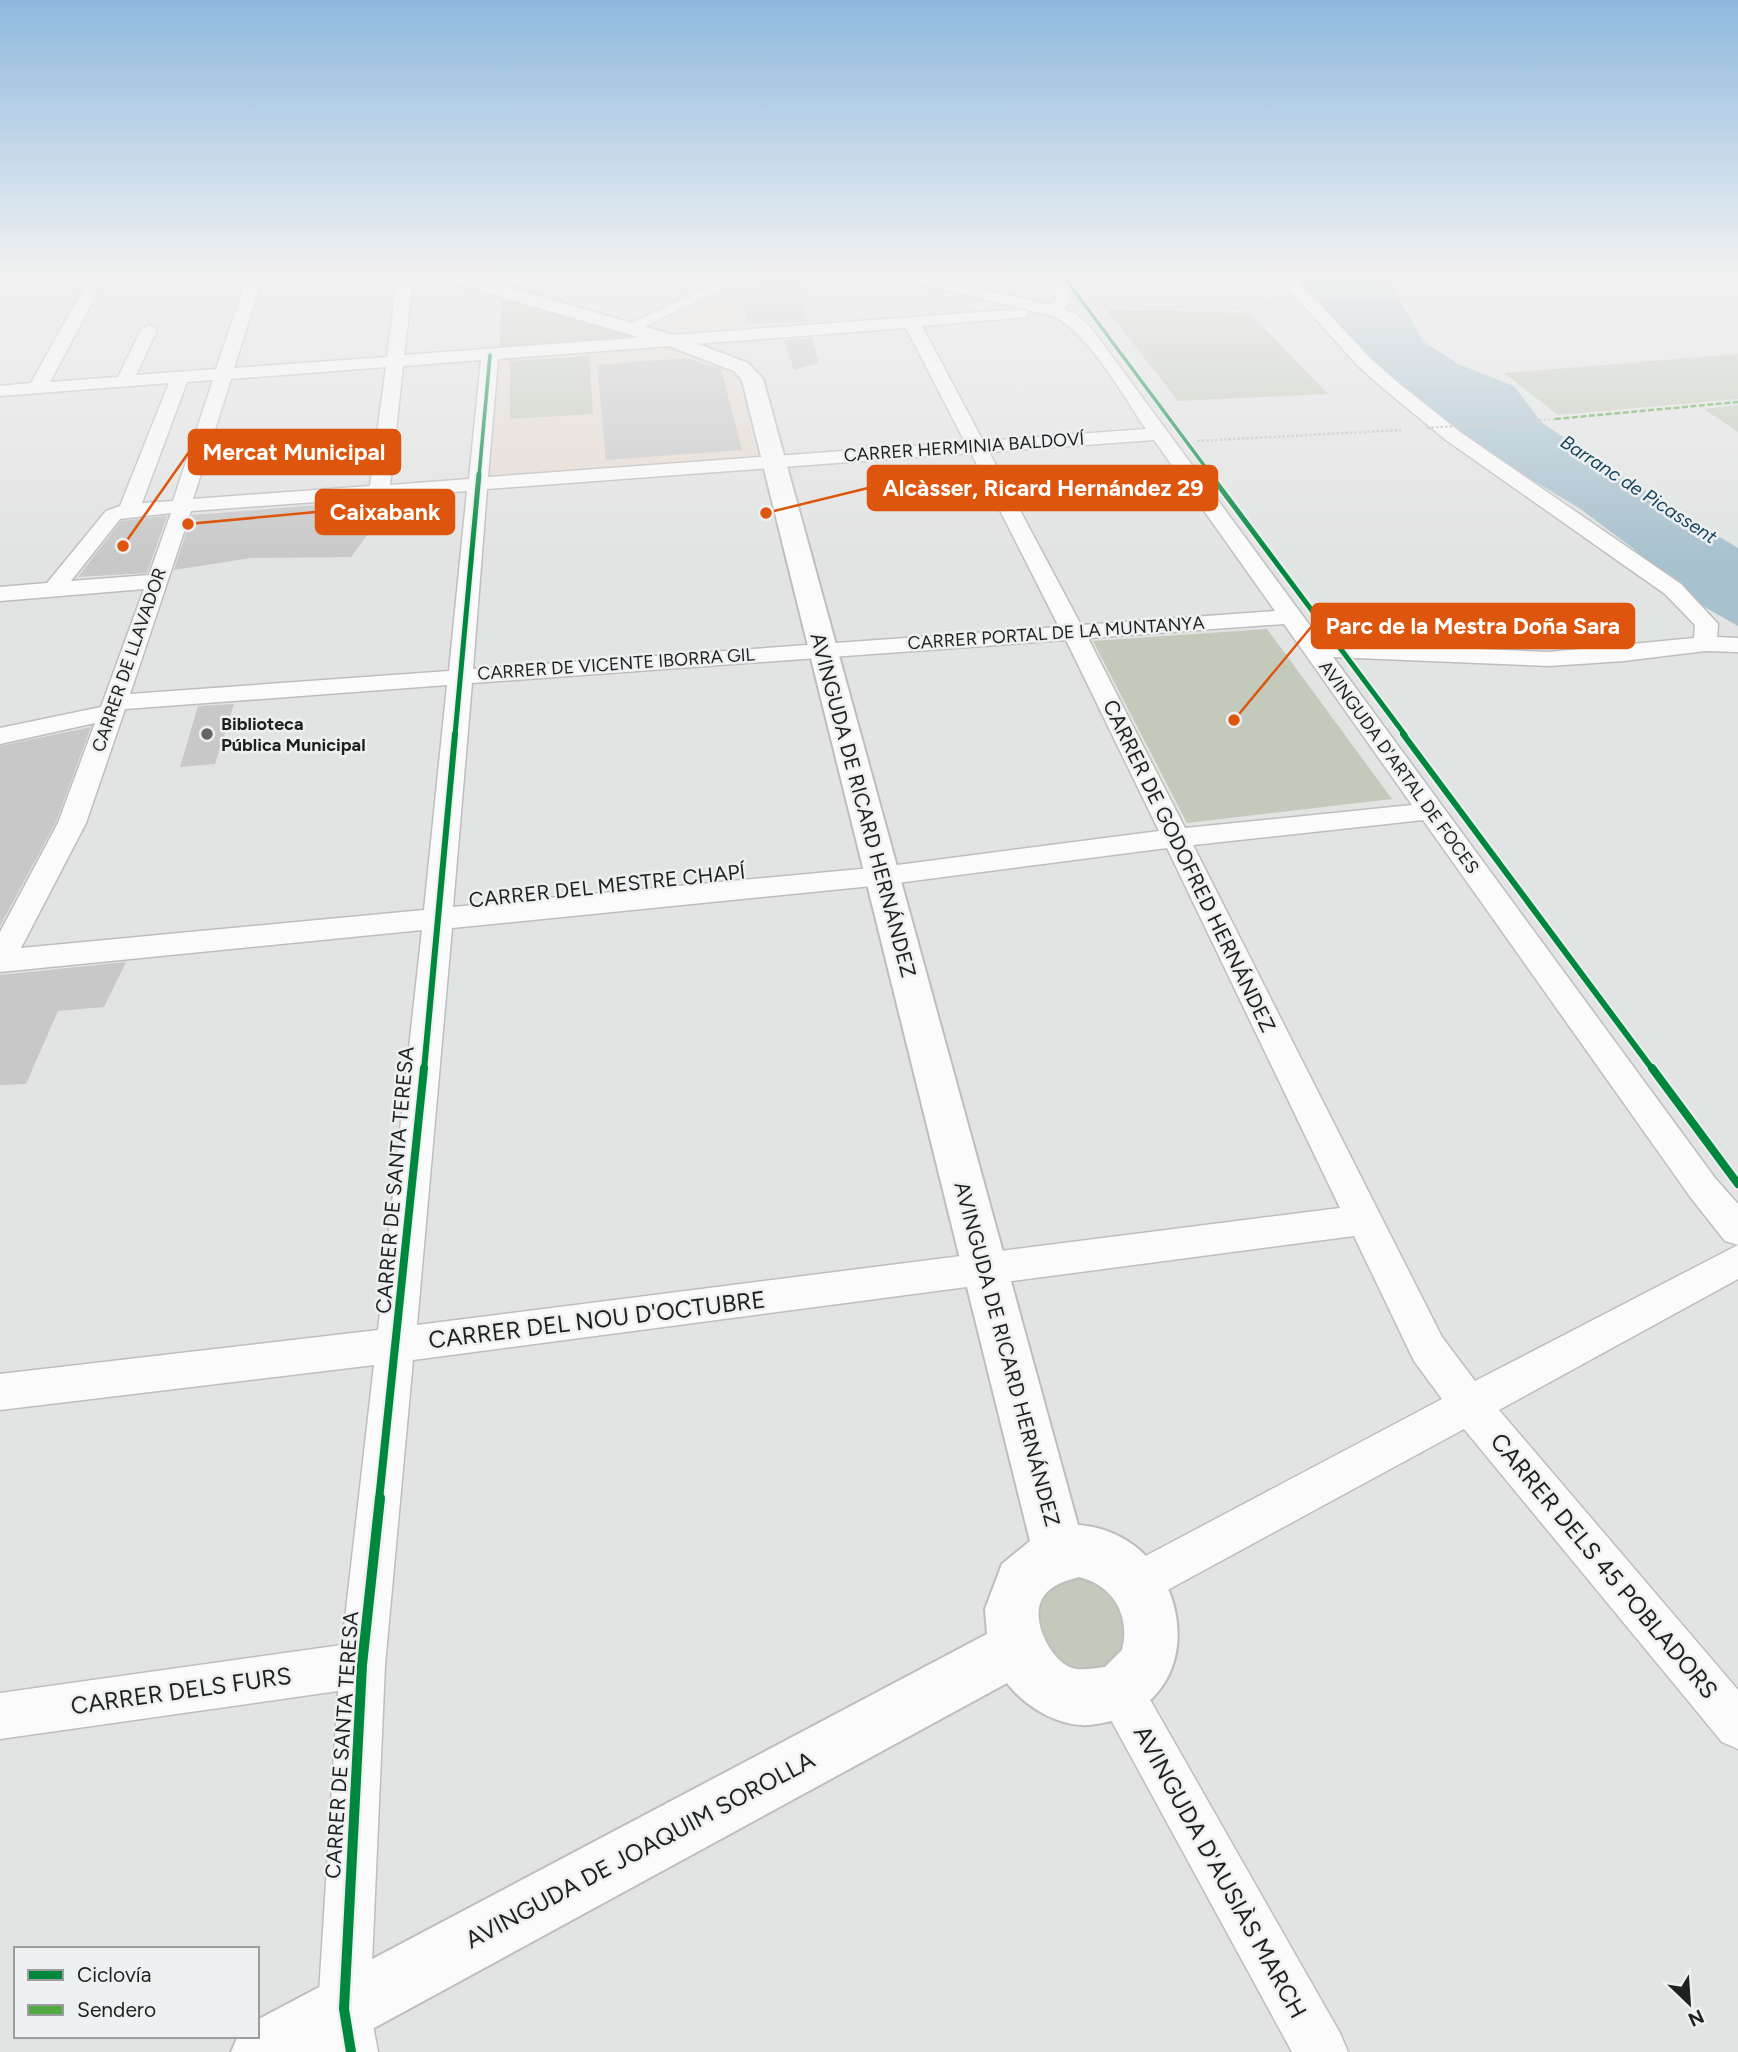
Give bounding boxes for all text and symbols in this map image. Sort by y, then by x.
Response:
street label: CARRER HERMINIA BALDOVÍ [843,428,1086,466]
callout: Mercat Municipal [189,430,400,474]
water label: Barranc de Picassent [1556,430,1722,549]
text: Mercat Municipal [203,438,385,466]
callout: Alcàsser, Ricard Hernández 29 [868,466,1217,510]
text: Alcàsser, Ricard Hernández 29 [882,474,1204,502]
callout: Caixabank [316,490,454,534]
text: Caixabank [330,498,441,526]
street label: CARRER DE LLAVADOR [87,565,171,755]
callout: Parc de la Mestra Doña Sara [1312,604,1634,648]
street label: CARRER PORTAL DE LA MUNTANYA [907,612,1205,654]
text: Parc de la Mestra Doña Sara [1326,612,1620,640]
street label: AVINGUDA DE RICARD HERNÁNDEZ [805,630,922,980]
street label: CARRER DE VICENTE IBORRA GIL [476,643,756,685]
street label: AVINGUDA D'ARTAL DE FOCES [1314,656,1484,878]
street label: CARRER DE GODOFRED HERNÁNDEZ [1098,696,1281,1036]
place label: Biblioteca Pública Municipal [221,713,366,756]
marker: Biblioteca Pública Municipal [199,726,215,742]
street label: CARRER DEL MESTRE CHAPÍ [467,858,748,912]
street label: CARRER DE SANTA TERESA [370,1045,419,1315]
street label: AVINGUDA DE RICARD HERNÁNDEZ [949,1179,1066,1529]
street label: CARRER DEL NOU D'OCTUBRE [427,1284,767,1355]
street label: CARRER DELS 45 POBLADORS [1485,1427,1724,1704]
street label: CARRER DE SANTA TERESA [320,1610,363,1880]
street label: CARRER DELS FURS [69,1661,293,1720]
street label: AVINGUDA D'AUSIÀS MARCH [1128,1720,1313,2023]
street label: AVINGUDA DE JOAQUIM SOROLLA [460,1745,820,1954]
legend [14,1947,259,2038]
text: Ciclovía [77,1962,151,1987]
north arrow [1654,1968,1724,2038]
text: Sendero [77,1997,156,2022]
text: N [1684,2004,1707,2031]

